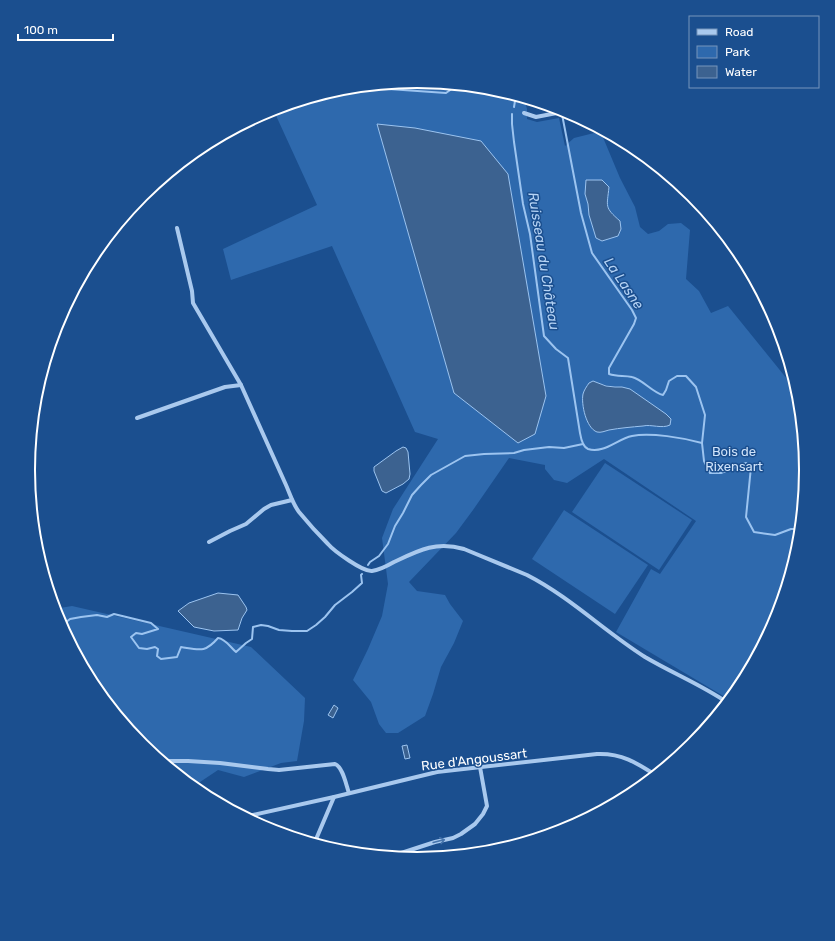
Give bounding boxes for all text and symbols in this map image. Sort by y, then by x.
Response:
scale bar [18,16,113,42]
legend [689,16,819,88]
text: 100 m [24,23,58,37]
text: Road [725,25,753,39]
text: Park [725,45,751,59]
text: Water [725,65,757,79]
water label: Ruisseau du Château [524,191,563,332]
water label: La Lasne [600,254,647,313]
park label: Bois de Rixensart [705,444,763,474]
street label: Rue d'Angoussart [420,746,528,774]
one-way arrow [432,837,445,845]

